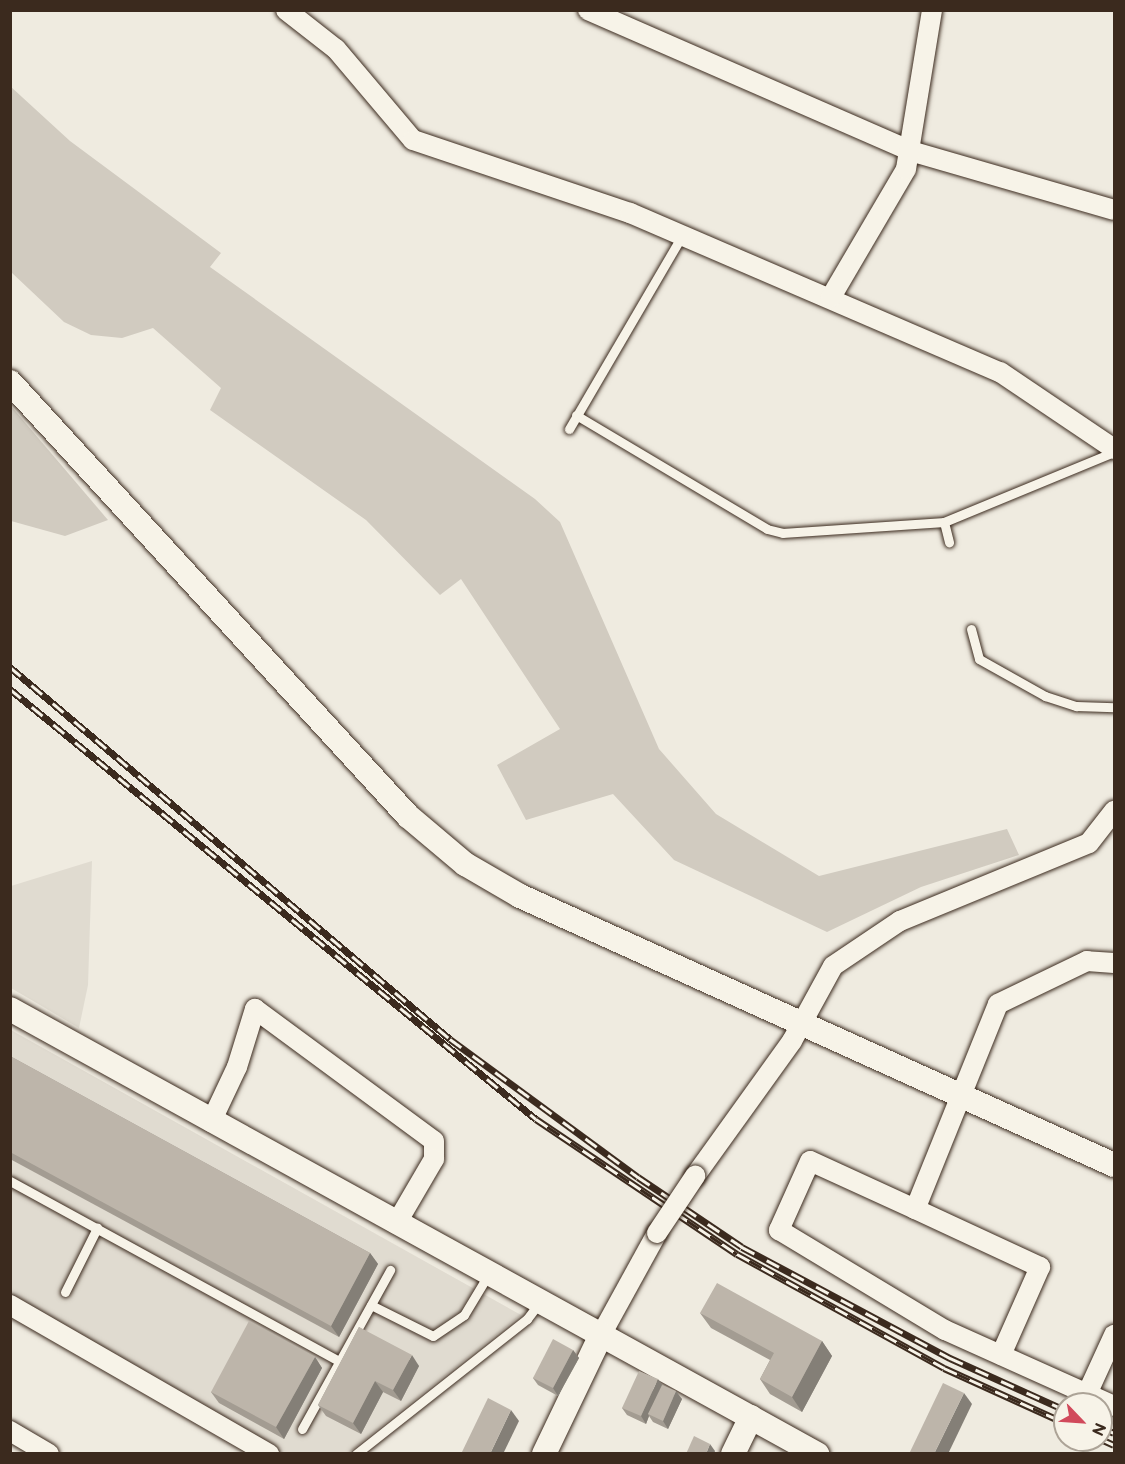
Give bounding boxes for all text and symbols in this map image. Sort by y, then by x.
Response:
north arrow [1053,1392,1113,1452]
text: N [1087,1420,1109,1438]

